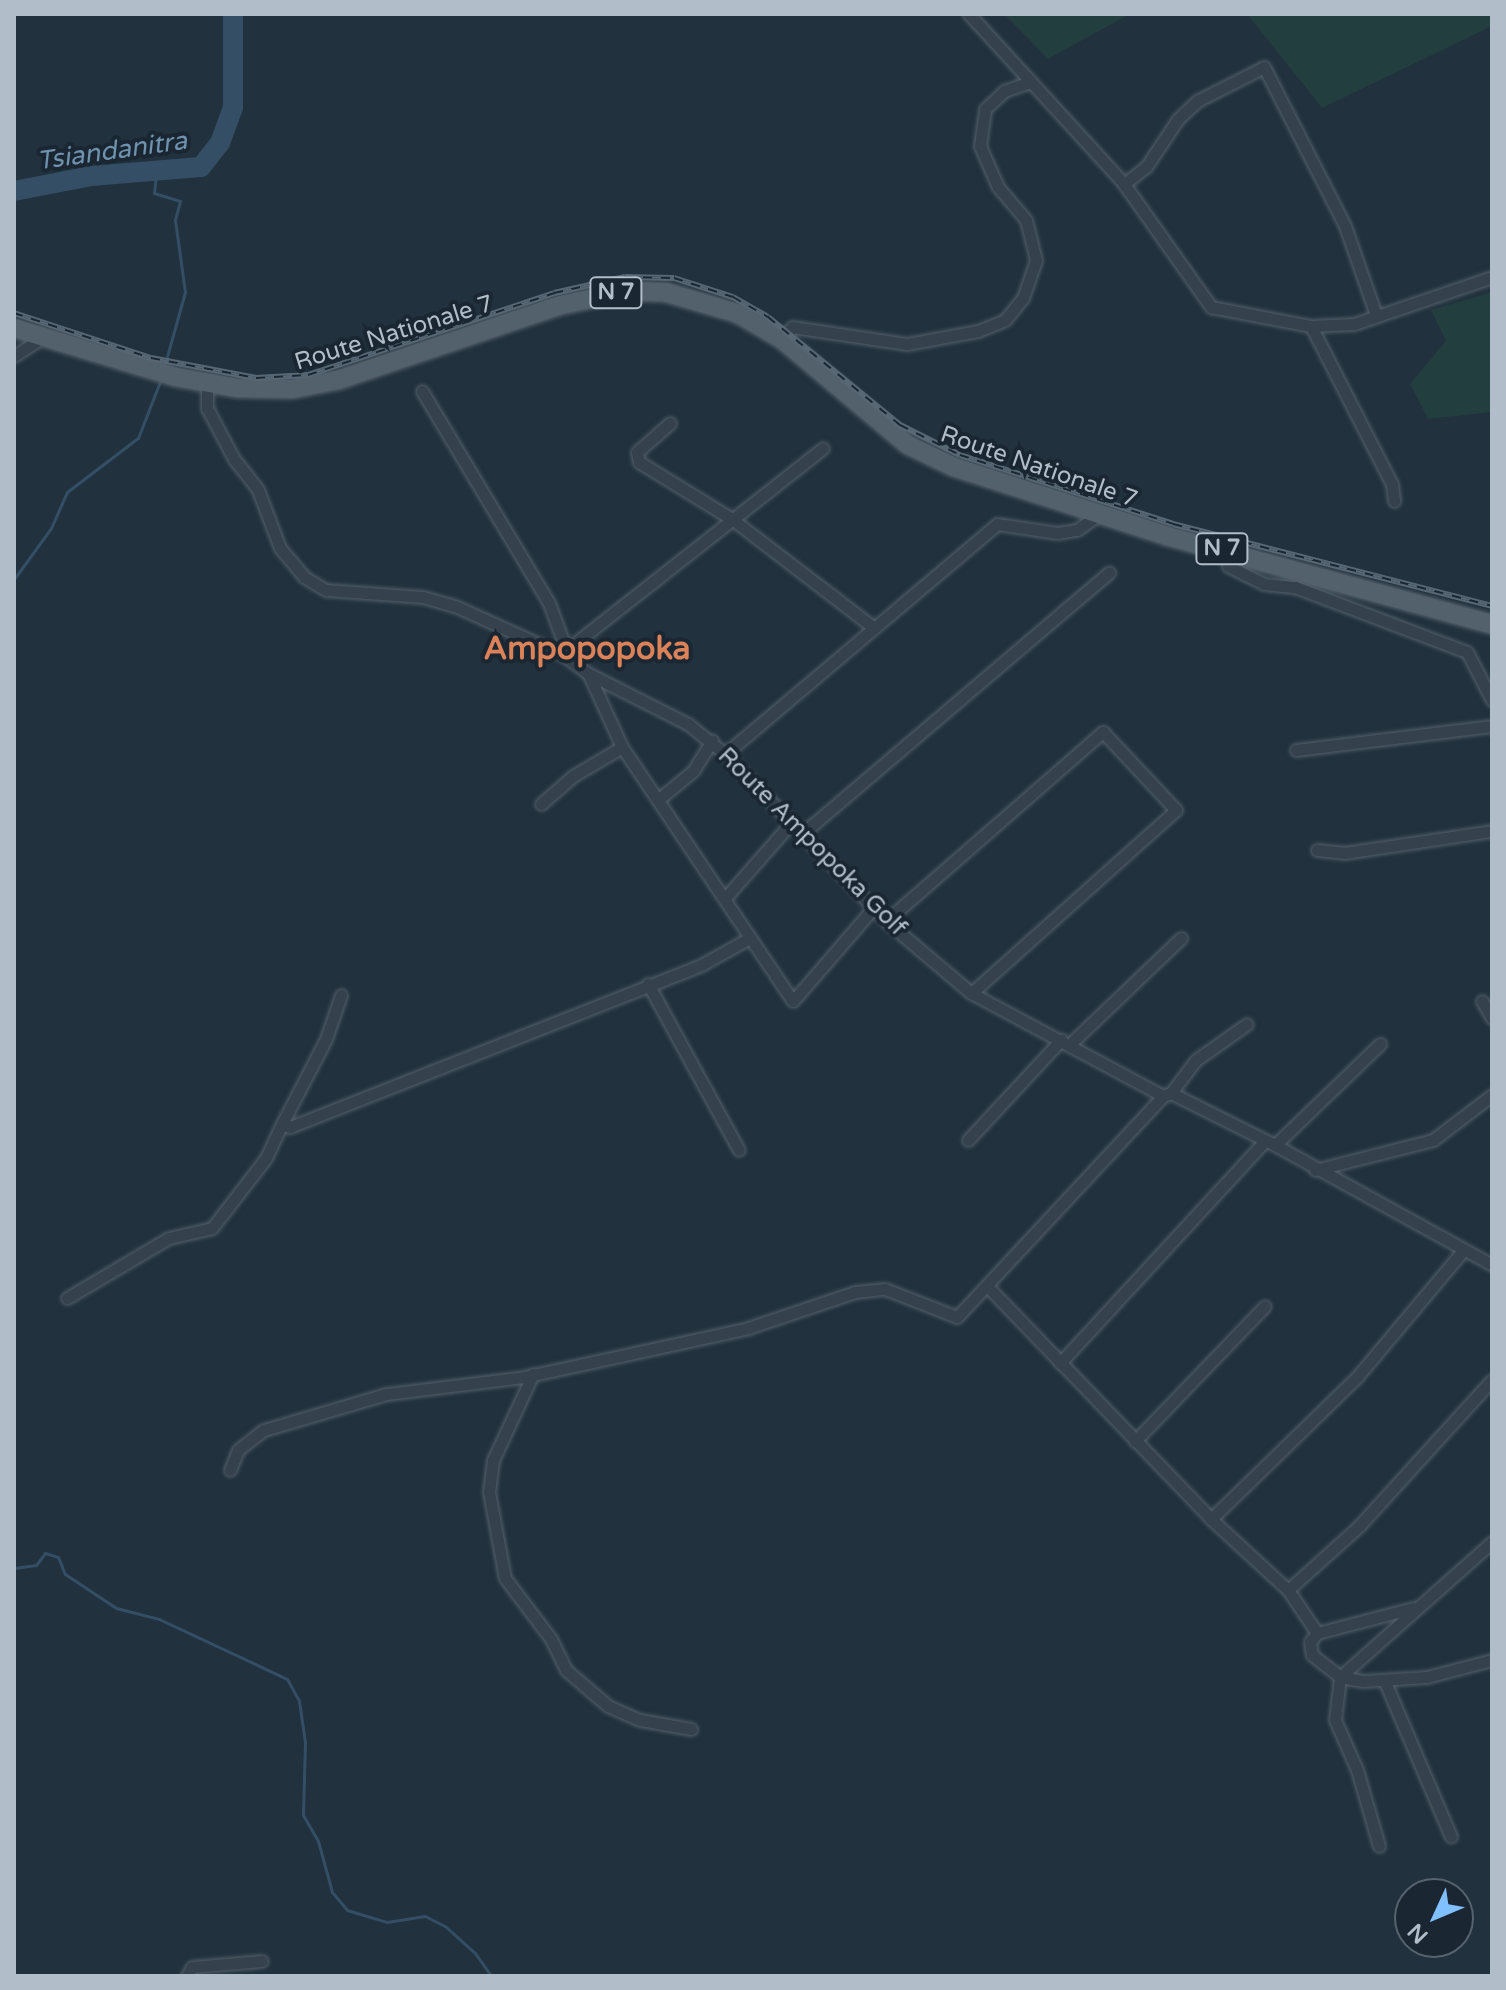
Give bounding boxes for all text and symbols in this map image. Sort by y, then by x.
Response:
water label: Tsiandanitra [35,125,189,177]
road number: N 7 [588,275,644,311]
street label: Route Nationale 7 [291,289,497,377]
street label: Route Nationale 7 [937,420,1141,514]
road number: N 7 [1194,531,1250,567]
district label: Ampopopoka [483,630,691,668]
street label: Route Ampopoka Golf [712,742,912,942]
north arrow [1394,1878,1474,1958]
text: N [1403,1918,1434,1949]

